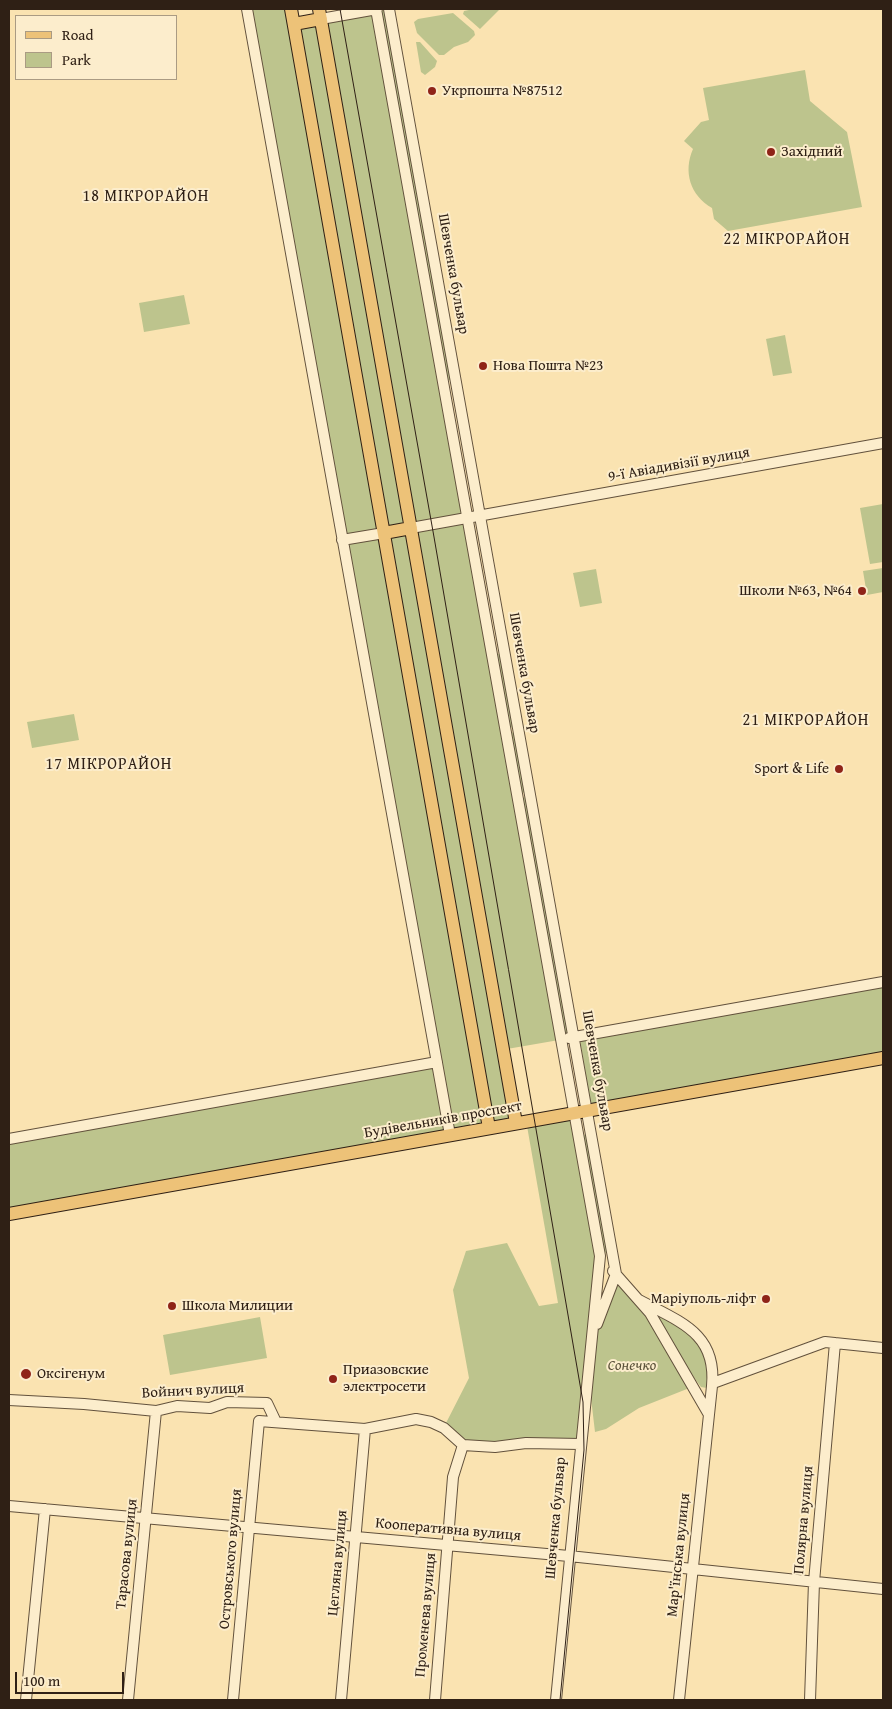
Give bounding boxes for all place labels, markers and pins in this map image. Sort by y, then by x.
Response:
place label: Укрпошта №87512 [442,82,563,100]
marker: Укрпошта №87512 [426,85,438,97]
place label: Західний [781,143,842,161]
marker: Західний [765,146,777,158]
place label: Нова Пошта №23 [493,357,603,375]
marker: Нова Пошта №23 [477,360,489,372]
place label: Школи №63, №64 [739,582,852,600]
marker: Школи №63, №64 [856,585,868,597]
place label: Sport & Life [754,760,829,778]
marker: Sport & Life [833,763,845,775]
place label: Маріуполь-ліфт [651,1290,756,1308]
marker: Маріуполь-ліфт [760,1293,772,1305]
place label: Школа Милиции [182,1297,293,1315]
marker: Школа Милиции [166,1300,178,1312]
place label: Приазовские электросети [343,1361,429,1396]
place label: Оксігенум [37,1365,105,1383]
marker: Оксігенум [19,1367,33,1381]
marker: Приазовские электросети [327,1373,339,1385]

